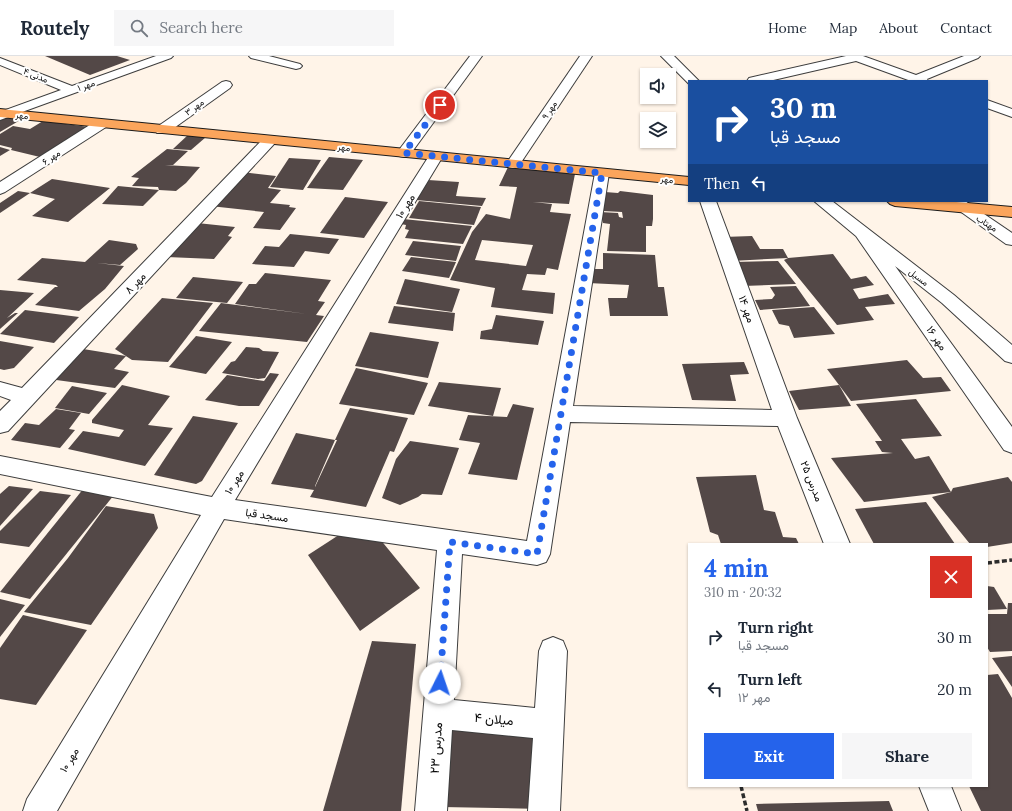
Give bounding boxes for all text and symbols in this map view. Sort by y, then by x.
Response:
search box [114,10,394,46]
text: Routely [20,16,90,40]
icon: search [128,17,150,39]
text: Search here [160,18,243,37]
text: Home [768,19,807,37]
text: Map [829,19,857,37]
text: About [879,19,918,37]
text: Contact [940,19,992,37]
street label: مدنی ۴ [22,65,50,85]
map controls [640,68,676,148]
button: sound [640,68,676,104]
street label: مهر ۱ [76,77,97,94]
pin [423,88,457,122]
text: 30 m [770,90,837,126]
icon: arrive [429,94,451,116]
street label: مهر ۳ [182,96,207,118]
icon: right [704,96,756,148]
street label: مهر ۹ [539,99,560,122]
street label: مهر [14,109,29,122]
button: layers [640,112,676,148]
text: مسجد قبا [770,125,841,148]
street label: مهر [336,141,351,154]
street label: مهر ۶ [40,147,63,168]
icon: left [748,172,770,194]
street label: مهر [659,173,674,186]
text: Then [704,174,740,193]
street label: مهر ۱۰ [392,191,418,221]
street label: مهتاب [974,212,1000,235]
street label: مسیل [907,266,931,288]
street label: مهر ۸ [121,269,149,297]
street label: مهر ۱۴ [736,293,758,325]
street label: مهر ۱۶ [924,323,951,353]
street label: مدرس ۲۵ [797,459,827,504]
street label: مهر ۱۰ [221,467,247,497]
street label: مسجد قبا [245,505,289,525]
text: 4 min [704,553,769,584]
button: close [930,556,972,598]
text: 310 m · 20:32 [704,584,782,601]
text: Turn right [738,618,814,637]
icon: right [704,626,726,648]
text: 30 m [937,628,972,647]
text: مسجد قبا [738,637,789,654]
position arrow [419,662,461,704]
text: Turn left [738,670,802,689]
icon: left [704,678,726,700]
text: 20 m [937,680,972,699]
text: مهر ۱۲ [738,689,770,706]
street label: میلان ۴ [474,709,514,729]
street label: مدرس ۲۳ [426,722,446,774]
button: Exit [704,733,834,779]
button: Share [842,733,972,779]
street label: مهر ۱۰ [56,745,82,775]

